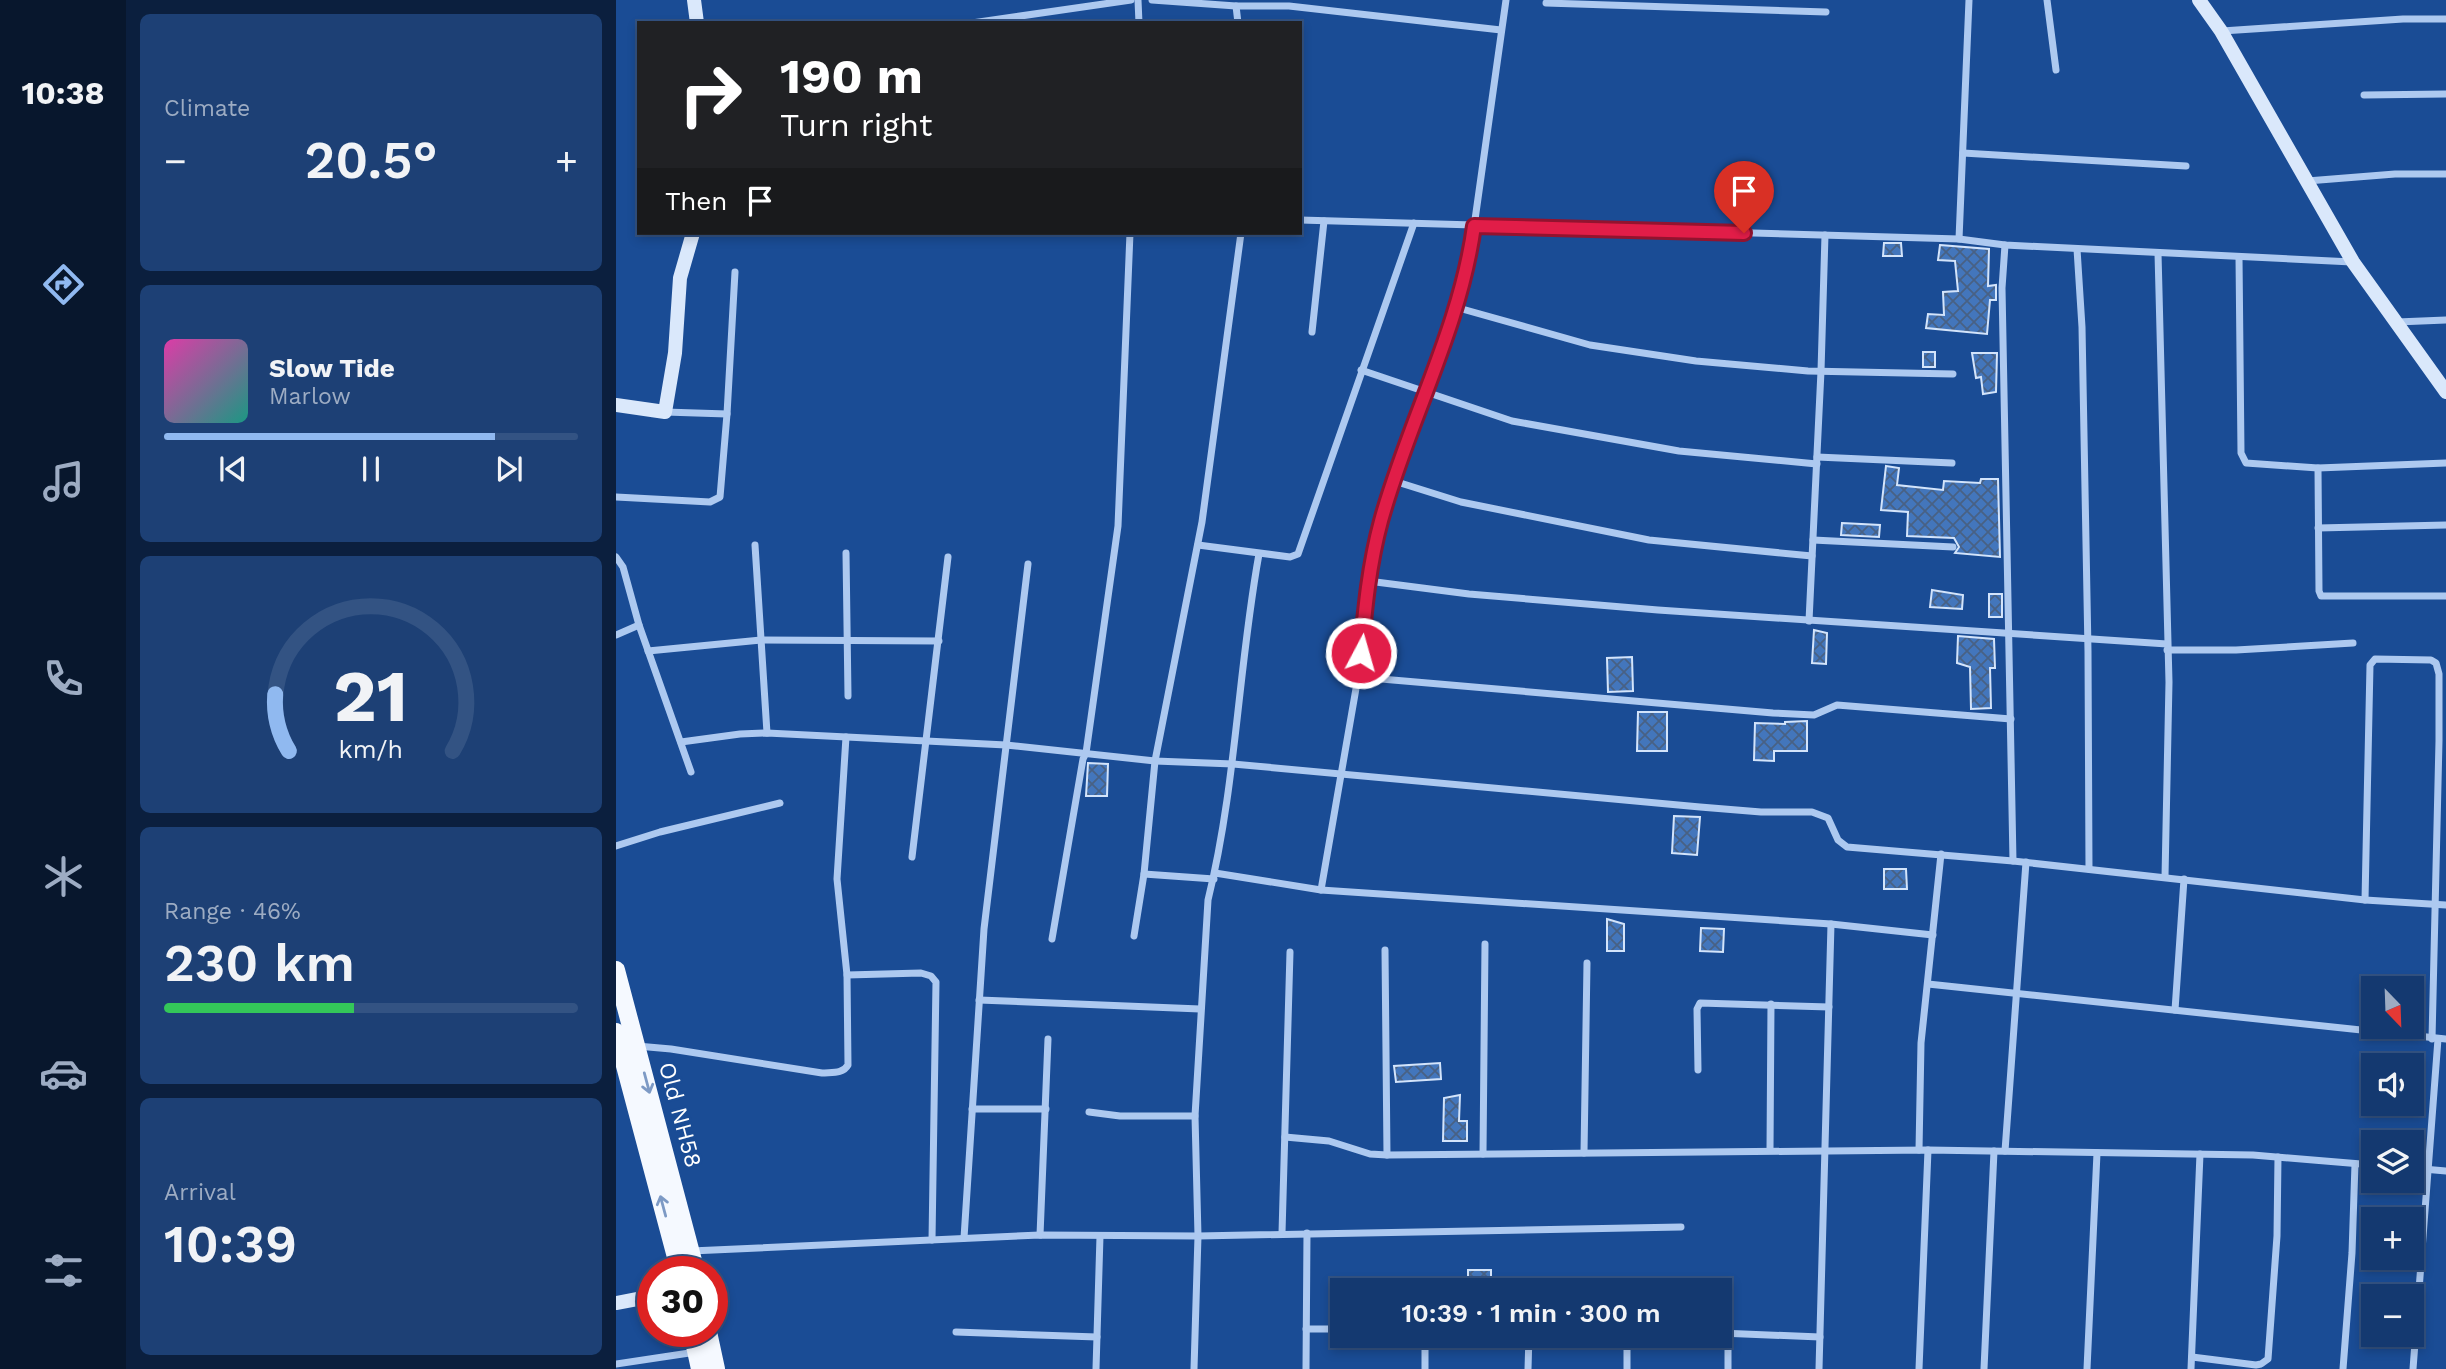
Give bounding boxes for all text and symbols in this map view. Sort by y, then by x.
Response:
text: 190 m [780,47,923,105]
icon: right [665,49,756,140]
text: 10:38 [21,74,105,112]
text: Climate [164,95,250,122]
text: Turn right [780,106,932,144]
text: 20.5° [305,130,437,191]
text: − [164,139,187,183]
text: + [555,139,578,183]
pin [1714,161,1774,233]
icon: arrive [1725,172,1763,210]
icon: arrive [741,182,779,220]
text: Then [665,186,727,216]
icon: directions [39,260,88,309]
text: Slow Tide [269,353,395,383]
text: Marlow [269,383,351,410]
icon: previous [214,450,252,488]
icon: pause [352,450,390,488]
icon: next [490,450,528,488]
icon: music [39,457,88,506]
position arrow [1324,616,1398,690]
text: 21 [334,653,408,739]
icon: phone [39,654,88,703]
text: km/h [339,734,403,763]
icon: climate [39,852,88,901]
text: Range · 46% [164,898,301,925]
text: 230 km [164,933,355,994]
north arrow [2361,976,2424,1040]
map controls [2361,976,2424,1347]
icon: car [39,1049,88,1098]
button: sound [2361,1053,2424,1116]
street label: Old NH58 [653,1059,707,1171]
one-way arrow [641,1072,654,1094]
button: layers [2361,1130,2424,1193]
text: Arrival [164,1179,236,1206]
one-way arrow [656,1195,669,1217]
button: + [2361,1207,2424,1270]
text: 10:39 [164,1214,297,1275]
icon: filters [39,1246,88,1295]
speed limit sign: 30 [637,1256,728,1347]
button: − [2361,1284,2424,1347]
text: 10:39 · 1 min · 300 m [1401,1298,1661,1328]

